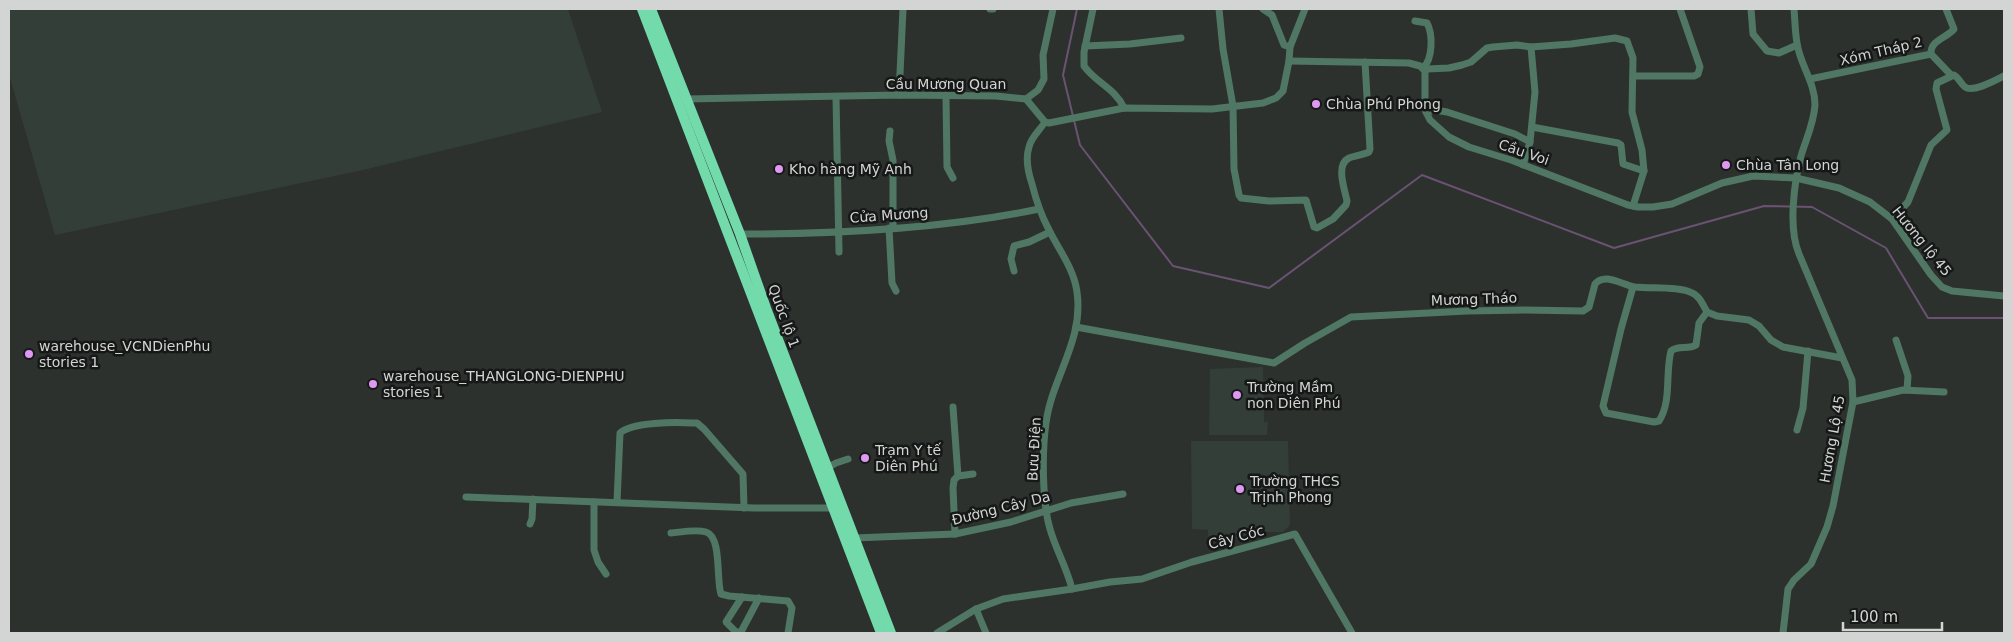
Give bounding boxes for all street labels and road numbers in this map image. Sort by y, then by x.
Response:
street label: Xóm Tháp 2 [1838,34,1924,68]
street label: Cầu Mương Quan [886,76,1006,92]
street label: Cầu Voi [1497,136,1551,168]
street label: Hương lộ 45 [1889,203,1955,279]
street label: Cửa Mương [849,204,929,226]
street label: Quốc lộ 1 [765,282,803,350]
street label: Mương Tháo [1431,289,1517,309]
street label: Hương Lộ 45 [1816,394,1848,484]
street label: Bưu Điện [1024,417,1044,481]
street label: Đường Cây Da [950,488,1052,528]
street label: Cây Cóc [1206,522,1266,552]

